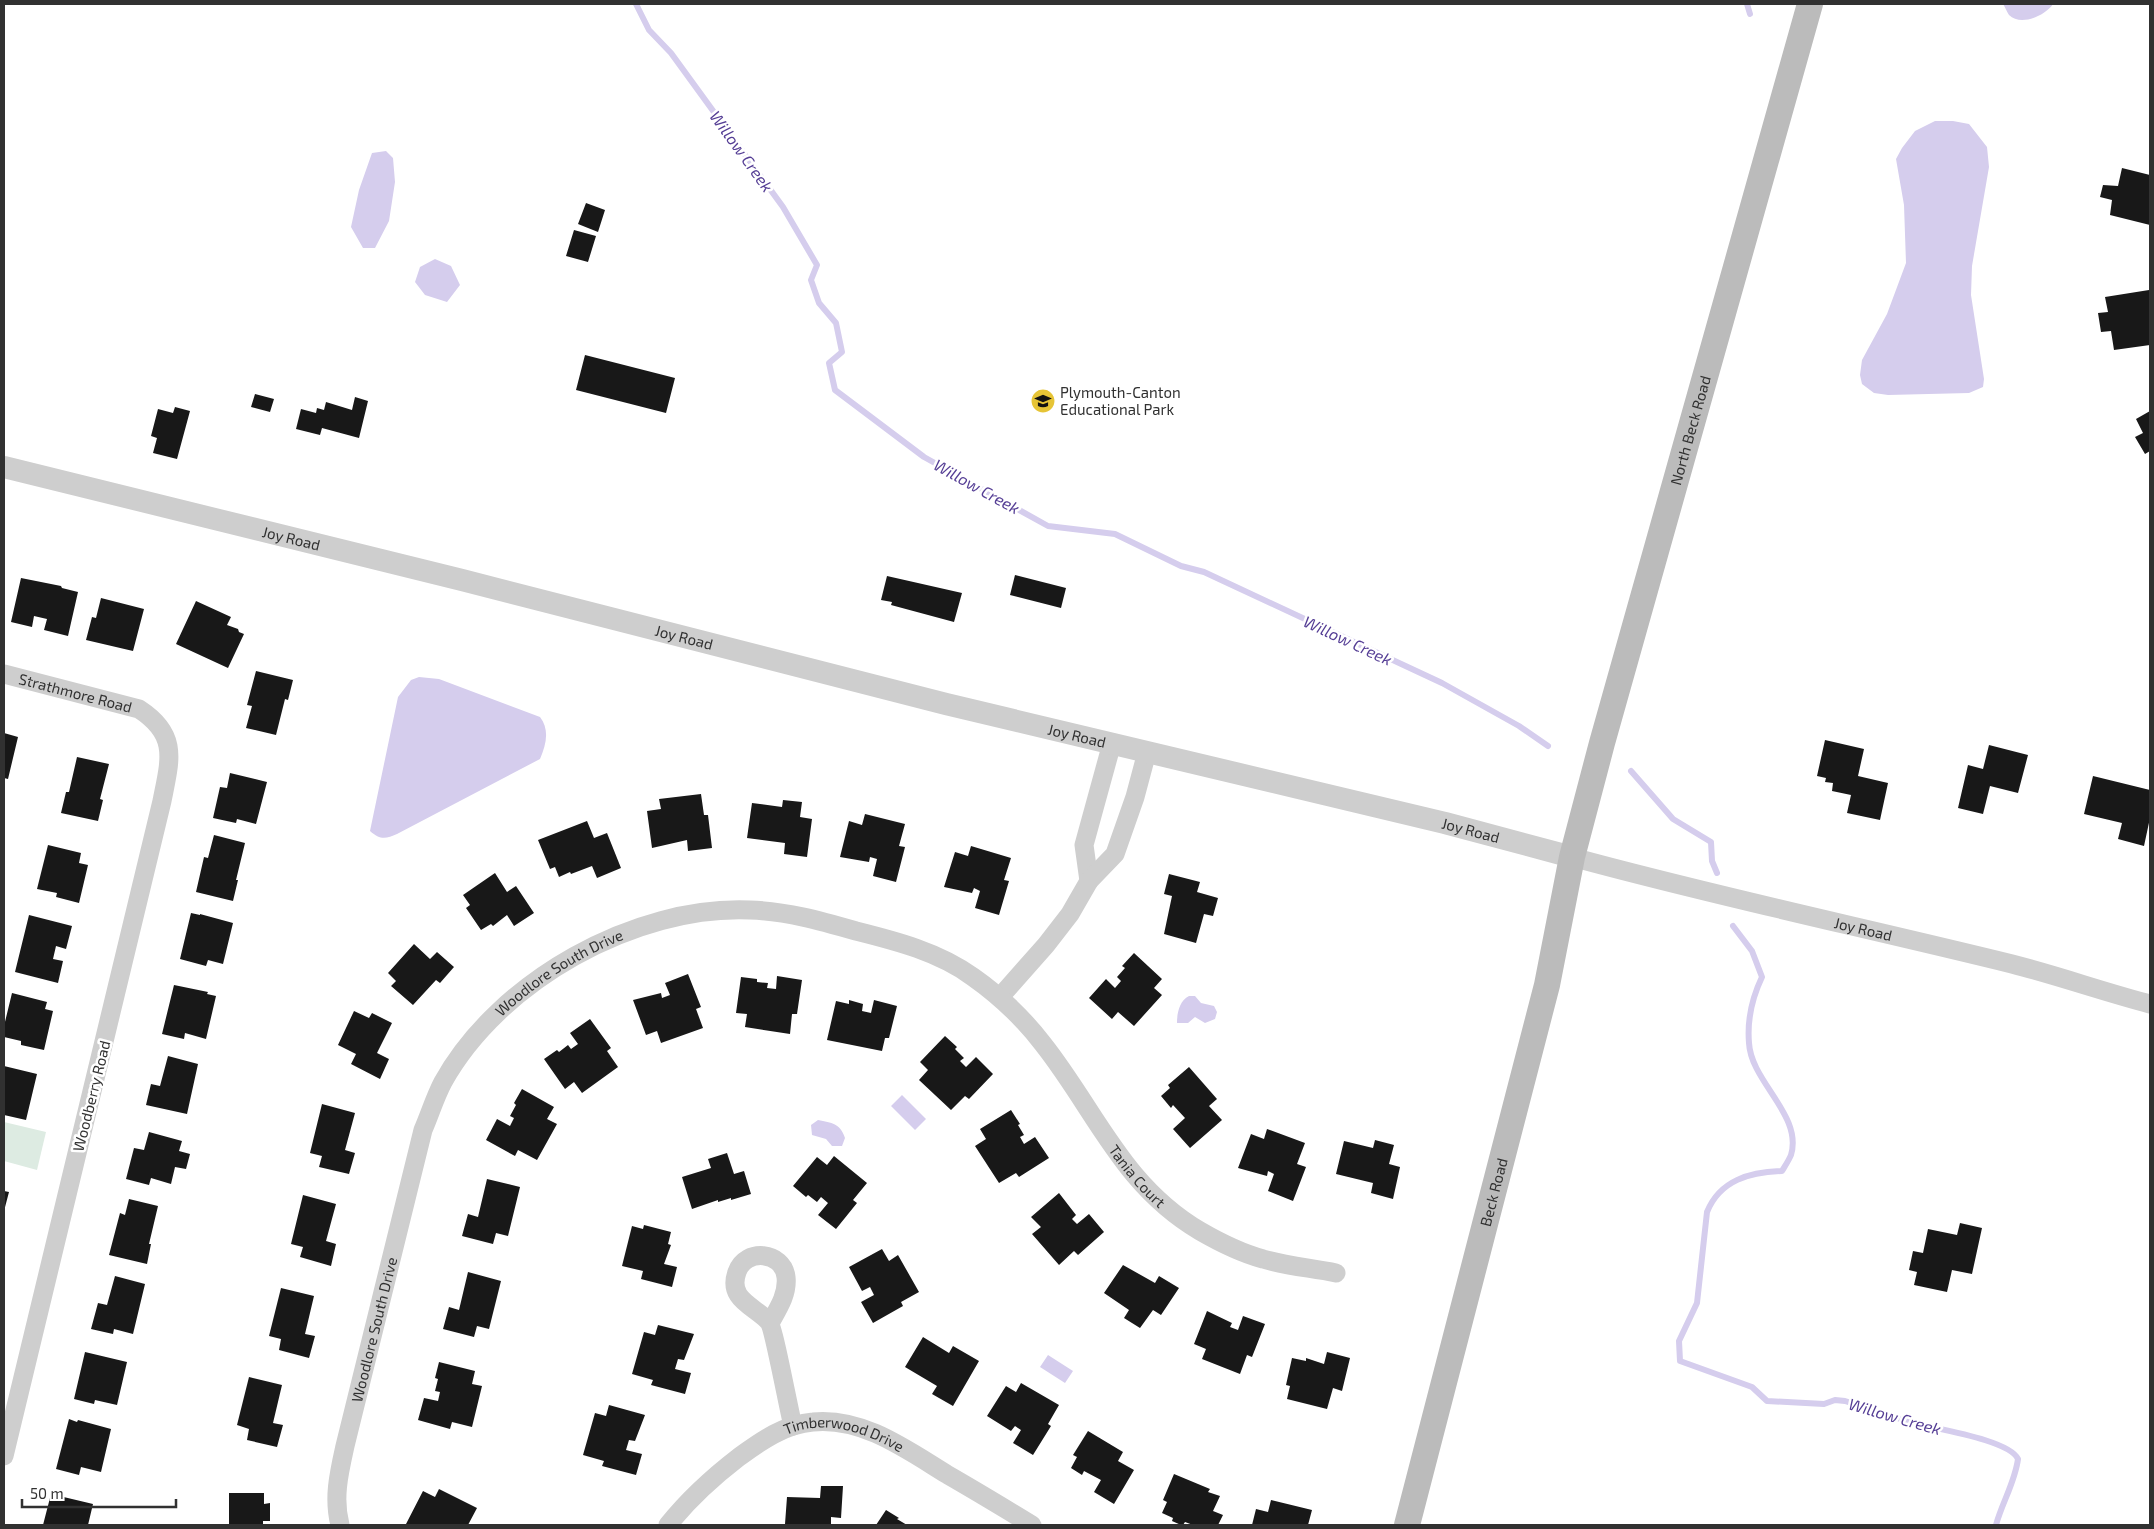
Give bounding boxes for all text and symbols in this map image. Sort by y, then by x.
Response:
water label: Willow Creek [706,107,778,195]
street label: North Beck Road [1666,373,1714,487]
place label: Plymouth-Canton Educational Park [1060,383,1181,418]
school or university icon: Plymouth-Canton Educational Park [1030,388,1056,414]
water label: Willow Creek [931,455,1023,517]
street label: Joy Road [261,522,322,554]
water label: Willow Creek [1301,611,1395,669]
street label: Joy Road [653,621,715,653]
street label: Strathmore Road [17,669,134,716]
street label: Joy Road [1046,720,1108,751]
street label: Joy Road [1440,814,1502,846]
street label: Joy Road [1833,913,1894,944]
street label: Woodlore South Drive [491,925,625,1020]
street label: Woodberry Road [69,1039,113,1153]
street label: Tania Court [1105,1141,1170,1211]
street label: Beck Road [1476,1156,1511,1228]
street label: Woodlore South Drive [347,1255,400,1404]
water label: Willow Creek [1847,1394,1943,1438]
street label: Timberwood Drive [781,1412,907,1455]
scale bar [22,1476,176,1508]
text: 50 m [30,1484,64,1502]

